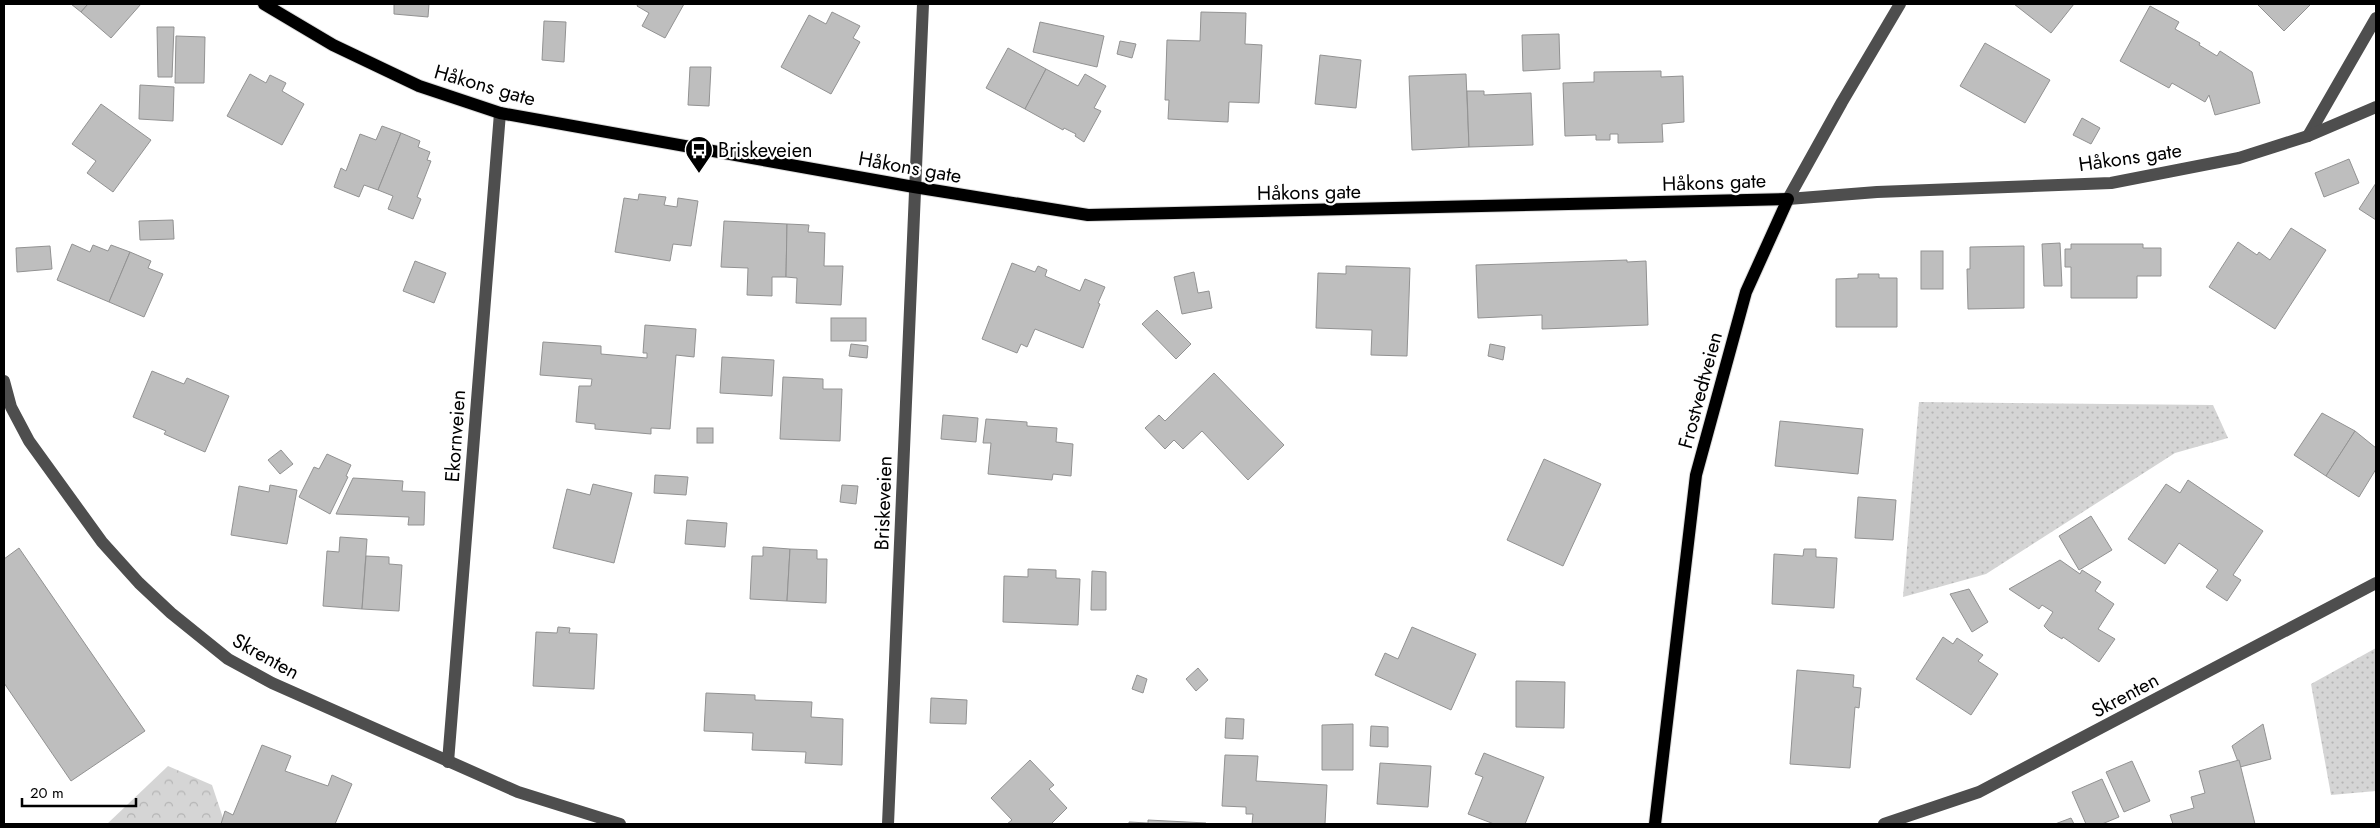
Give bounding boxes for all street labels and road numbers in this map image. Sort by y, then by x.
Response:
street label: Håkons gate [431,57,539,114]
street label: Håkons gate [2077,136,2184,179]
street label: Håkons gate [856,144,964,191]
street label: Håkons gate [1661,166,1767,199]
street label: Håkons gate [1257,177,1361,208]
street label: Frostvedtveien [1671,329,1730,452]
street label: Ekornveien [438,389,473,483]
street label: Briskeveien [867,455,900,551]
street label: Skrenten [227,626,305,687]
street label: Skrenten [2086,666,2164,725]

